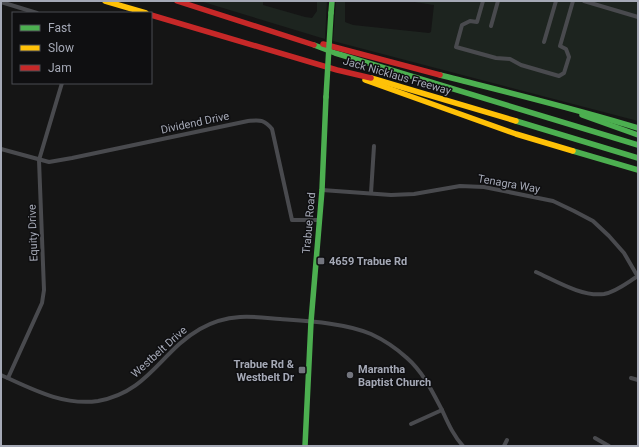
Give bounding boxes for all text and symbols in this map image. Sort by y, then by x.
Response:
legend [12,12,152,84]
text: Fast [48,21,71,35]
text: Slow [48,41,74,55]
street label: Jack Nicklaus Freeway [342,54,453,98]
text: Jam [48,61,72,75]
street label: Dividend Drive [160,109,231,137]
street label: Tenagra Way [477,172,542,196]
street label: Trabue Road [300,192,318,254]
street label: Equity Drive [25,204,40,262]
place label: 4659 Trabue Rd [329,255,407,268]
marker: 4659 Trabue Rd [316,256,326,266]
street label: Westbelt Drive [128,323,190,380]
place label: Trabue Rd & Westbelt Dr [234,358,295,384]
place label: Marantha Baptist Church [358,363,431,389]
marker: Trabue Rd & Westbelt Dr [297,365,307,375]
marker: Marantha Baptist Church [345,370,355,380]

